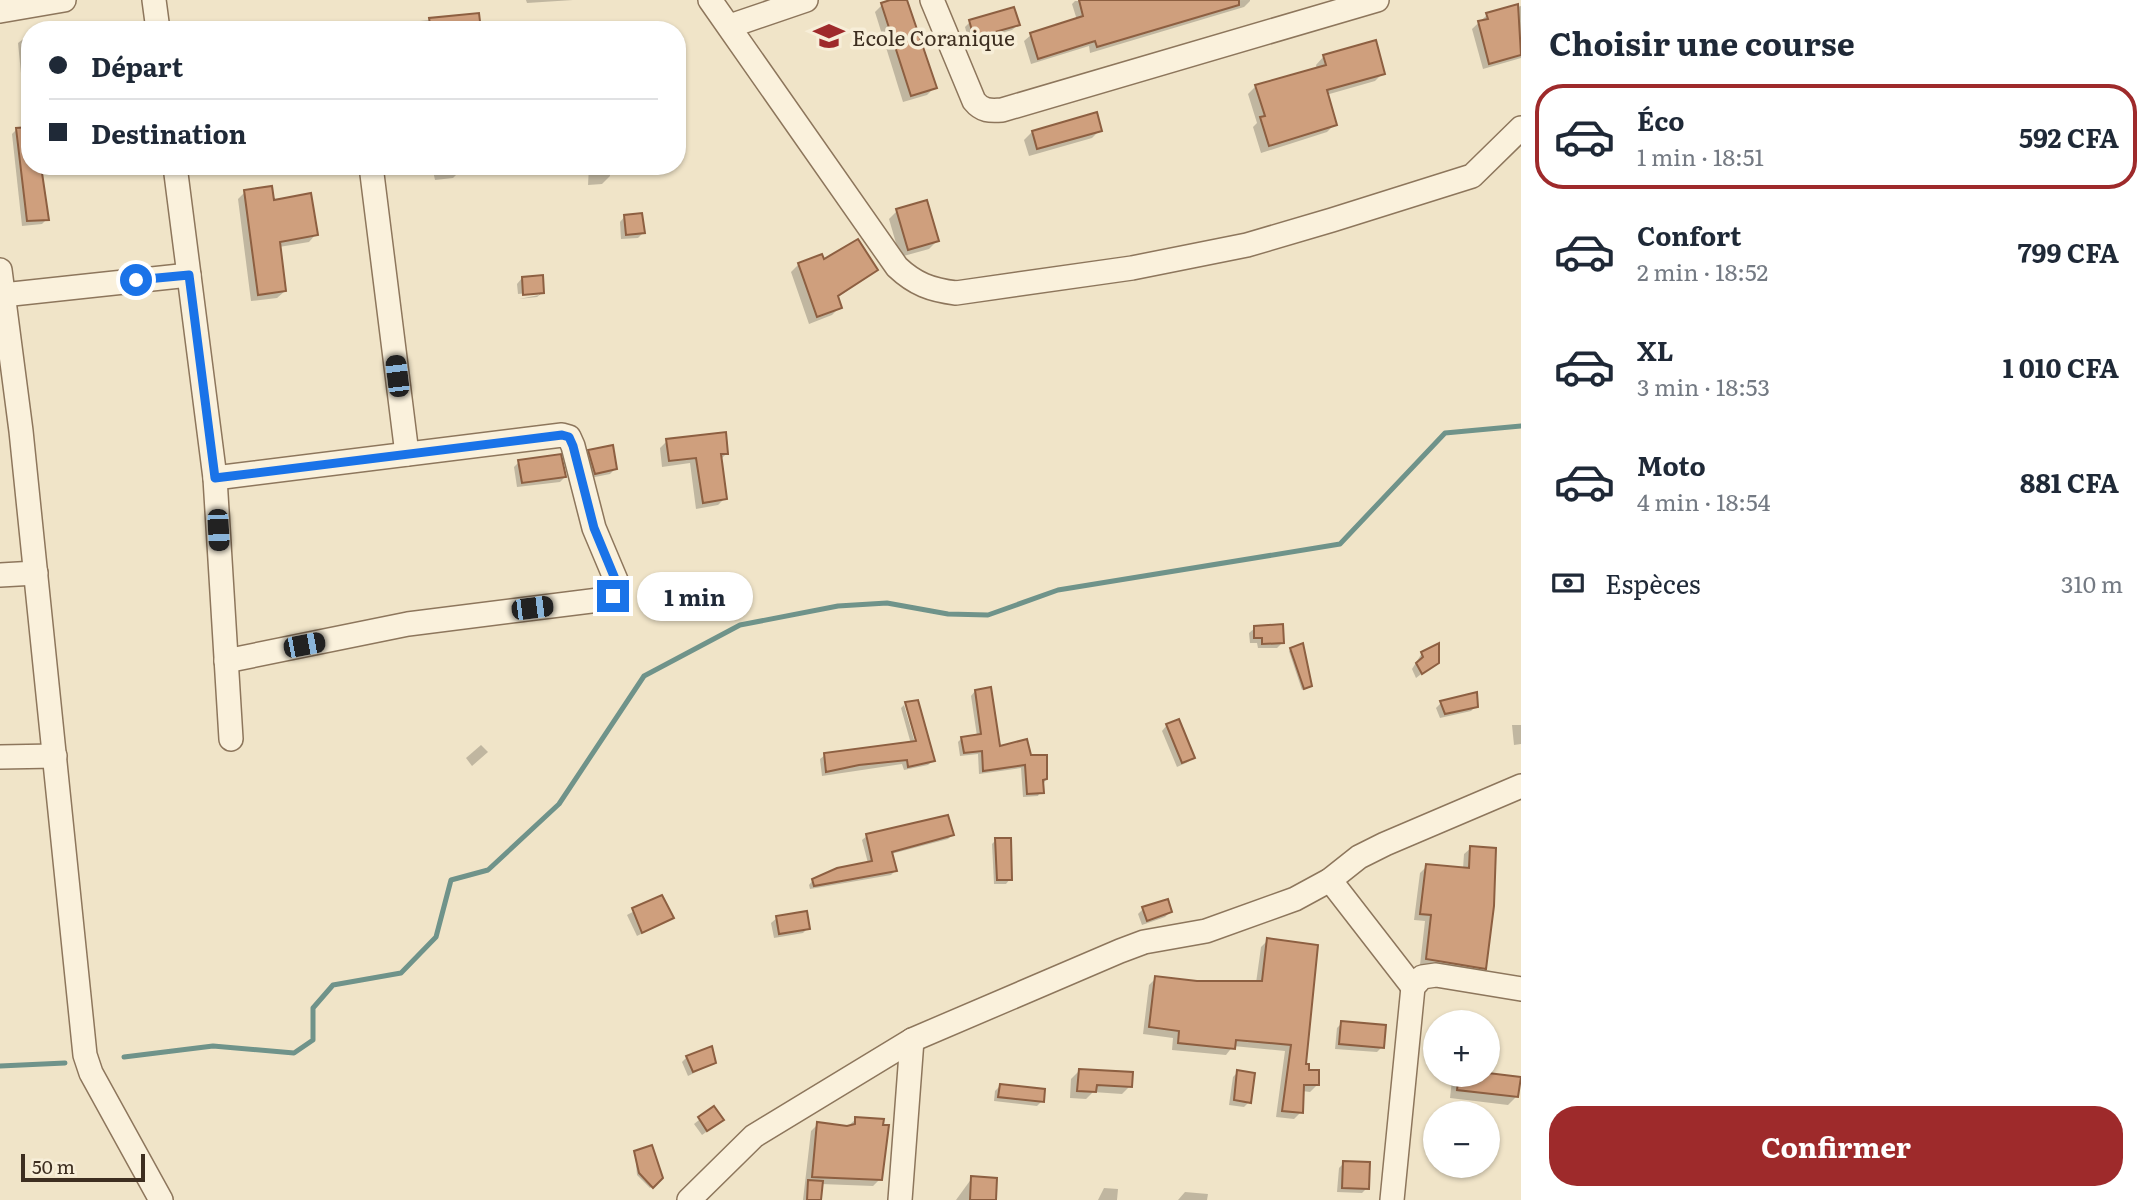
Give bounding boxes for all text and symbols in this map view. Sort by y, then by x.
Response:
text: Choisir une course [1549,18,1855,66]
school or university icon: Ecole Coranique [812,19,846,53]
place label: Ecole Coranique [852,21,1015,52]
text: Départ [91,46,183,85]
text: Éco [1637,100,1685,139]
icon: car [1553,105,1616,168]
text: Destination [91,113,247,152]
text: 592 CFA [2019,117,2119,156]
text: 1 min · 18:51 [1637,139,1764,173]
text: Confort [1637,215,1741,254]
icon: car [1553,220,1616,283]
text: 799 CFA [2017,232,2119,271]
text: 2 min · 18:52 [1637,254,1768,288]
route start [120,264,152,296]
text: XL [1637,330,1674,369]
icon: car [1553,335,1616,398]
text: 1 010 CFA [2003,347,2119,386]
car [385,354,410,398]
text: 3 min · 18:53 [1637,369,1770,403]
text: Moto [1637,445,1706,484]
icon: car [1553,450,1616,513]
text: 881 CFA [2020,462,2119,501]
text: 4 min · 18:54 [1637,484,1770,518]
car [207,508,230,552]
text: Espèces [1605,563,1701,602]
icon: cash [1549,564,1587,602]
text: 310 m [2061,566,2123,600]
callout: 1 min [638,572,753,620]
text: 1 min [664,579,726,613]
route end [597,580,629,612]
car [510,595,555,621]
car [282,631,327,659]
map controls [1423,1010,1500,1178]
button: + [1423,1010,1500,1087]
button: − [1423,1101,1500,1178]
button: Confirmer [1549,1106,2123,1186]
scale bar [21,1151,145,1183]
text: 50 m [32,1152,75,1180]

